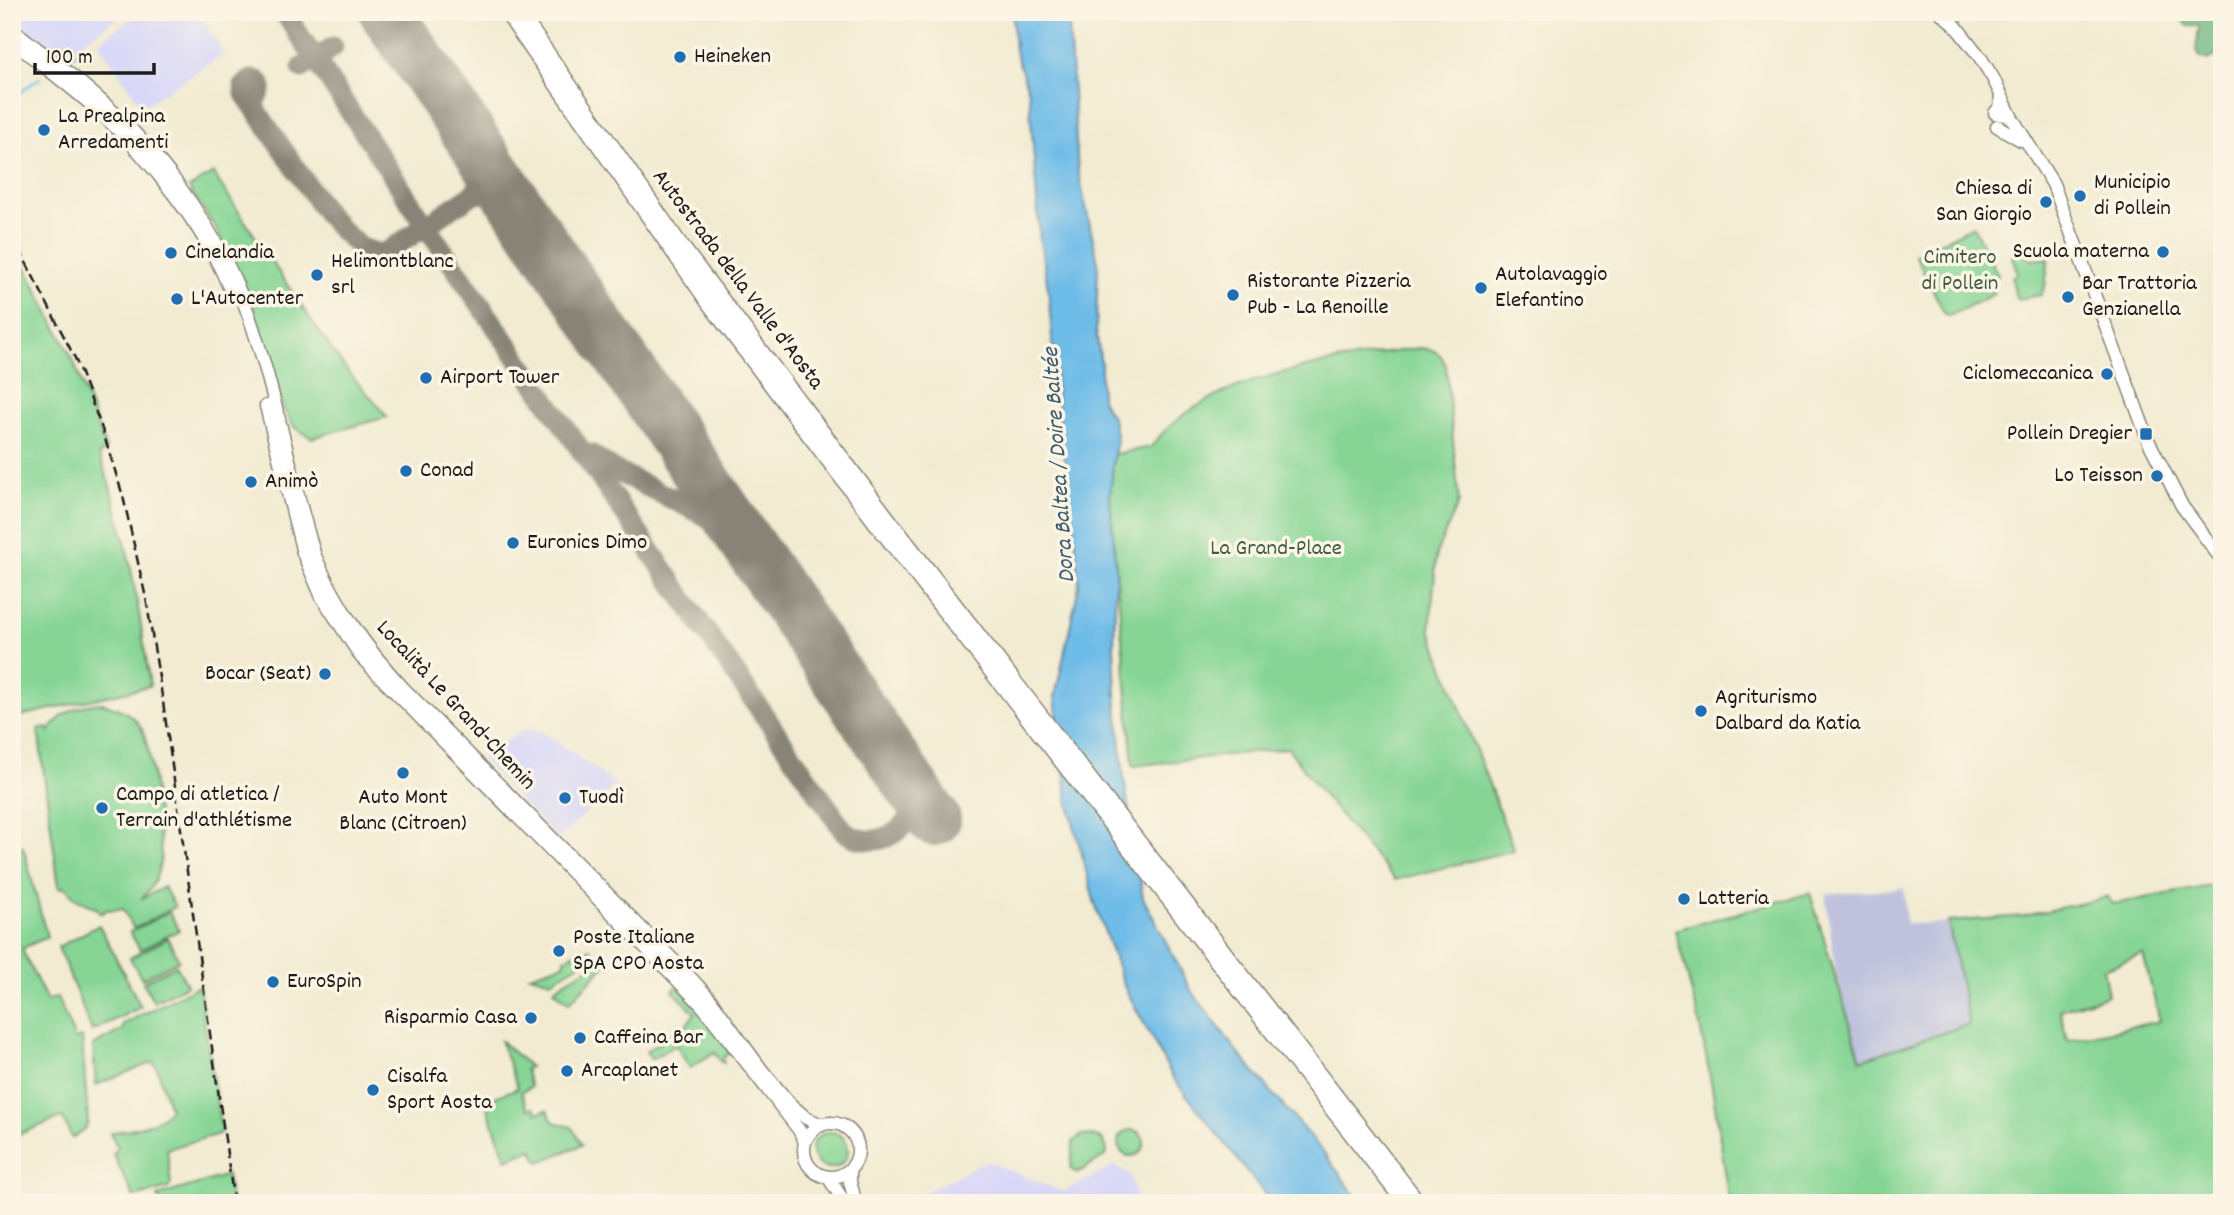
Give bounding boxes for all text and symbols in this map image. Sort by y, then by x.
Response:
scale bar [35,32,154,76]
place label: Heineken [694,41,771,74]
text: 100 m [46,44,93,74]
marker: Heineken [672,49,688,65]
place label: La Prealpina Arredamenti [58,101,169,160]
marker: La Prealpina Arredamenti [36,122,52,138]
street label: Autostrada della Valle d'Aosta [643,163,832,398]
place label: Municipio di Pollein [2094,167,2171,226]
place label: Chiesa di San Giorgio [1936,173,2032,232]
marker: Municipio di Pollein [2072,188,2088,204]
marker: Chiesa di San Giorgio [2038,194,2054,210]
place label: Scuola materna [2013,236,2150,269]
place label: Cinelandia [185,237,275,270]
park label: Cimitero di Pollein [1922,242,1998,301]
marker: Scuola materna [2155,244,2171,260]
marker: Cinelandia [163,245,179,261]
place label: Helimontblanc srl [331,246,454,305]
place label: Autolavaggio Elefantino [1495,259,1607,318]
place label: Ristorante Pizzeria Pub - La Renoille [1247,266,1412,325]
marker: Helimontblanc srl [309,267,325,283]
place label: Bar Trattoria Genzianella [2082,268,2198,327]
marker: Autolavaggio Elefantino [1473,280,1489,296]
place label: L'Autocenter [191,283,304,316]
marker: Ristorante Pizzeria Pub - La Renoille [1225,287,1241,303]
marker: Bar Trattoria Genzianella [2060,289,2076,305]
marker: L'Autocenter [169,291,185,307]
water label: Dora Baltea / Doire Baltée [1035,345,1085,584]
place label: Ciclomeccanica [1962,358,2094,391]
place label: Airport Tower [440,362,560,395]
marker: Ciclomeccanica [2099,366,2115,382]
marker: Airport Tower [418,370,434,386]
place label: Pollein Dregier [2007,418,2132,451]
marker: Pollein Dregier [2138,426,2154,442]
place label: Conad [420,455,474,488]
place label: Lo Teisson [2054,460,2143,493]
marker: Conad [398,463,414,479]
place label: Animò [265,466,318,499]
marker: Lo Teisson [2149,468,2165,484]
marker: Animò [243,474,259,490]
place label: Euronics Dimo [527,527,647,560]
park label: La Grand-Place [1210,533,1342,566]
marker: Euronics Dimo [505,535,521,551]
street label: Località Le Grand-Chemin [367,613,543,799]
place label: Bocar (Seat) [205,658,311,691]
marker: Bocar (Seat) [317,666,333,682]
place label: Agriturismo Dalbard da Katia [1715,682,1861,741]
marker: Agriturismo Dalbard da Katia [1693,703,1709,719]
marker: Auto Mont Blanc (Citroen) [395,765,411,781]
place label: Campo di atletica / Terrain d'athlétisme [116,779,292,838]
place label: Auto Mont Blanc (Citroen) [339,782,467,841]
place label: Tuodì [579,782,624,815]
marker: Tuodì [557,790,573,806]
marker: Campo di atletica / Terrain d'athlétisme [94,800,110,816]
place label: Latteria [1698,883,1770,916]
marker: Latteria [1676,891,1692,907]
place label: Poste Italiane SpA CPO Aosta [573,922,705,981]
marker: Poste Italiane SpA CPO Aosta [551,943,567,959]
place label: EuroSpin [287,966,362,999]
marker: EuroSpin [265,974,281,990]
place label: Risparmio Casa [384,1002,518,1035]
marker: Risparmio Casa [523,1010,539,1026]
place label: Caffeina Bar [594,1022,703,1055]
marker: Caffeina Bar [572,1030,588,1046]
place label: Arcaplanet [581,1055,678,1088]
place label: Cisalfa Sport Aosta [387,1061,493,1120]
marker: Arcaplanet [559,1063,575,1079]
marker: Cisalfa Sport Aosta [365,1082,381,1098]

